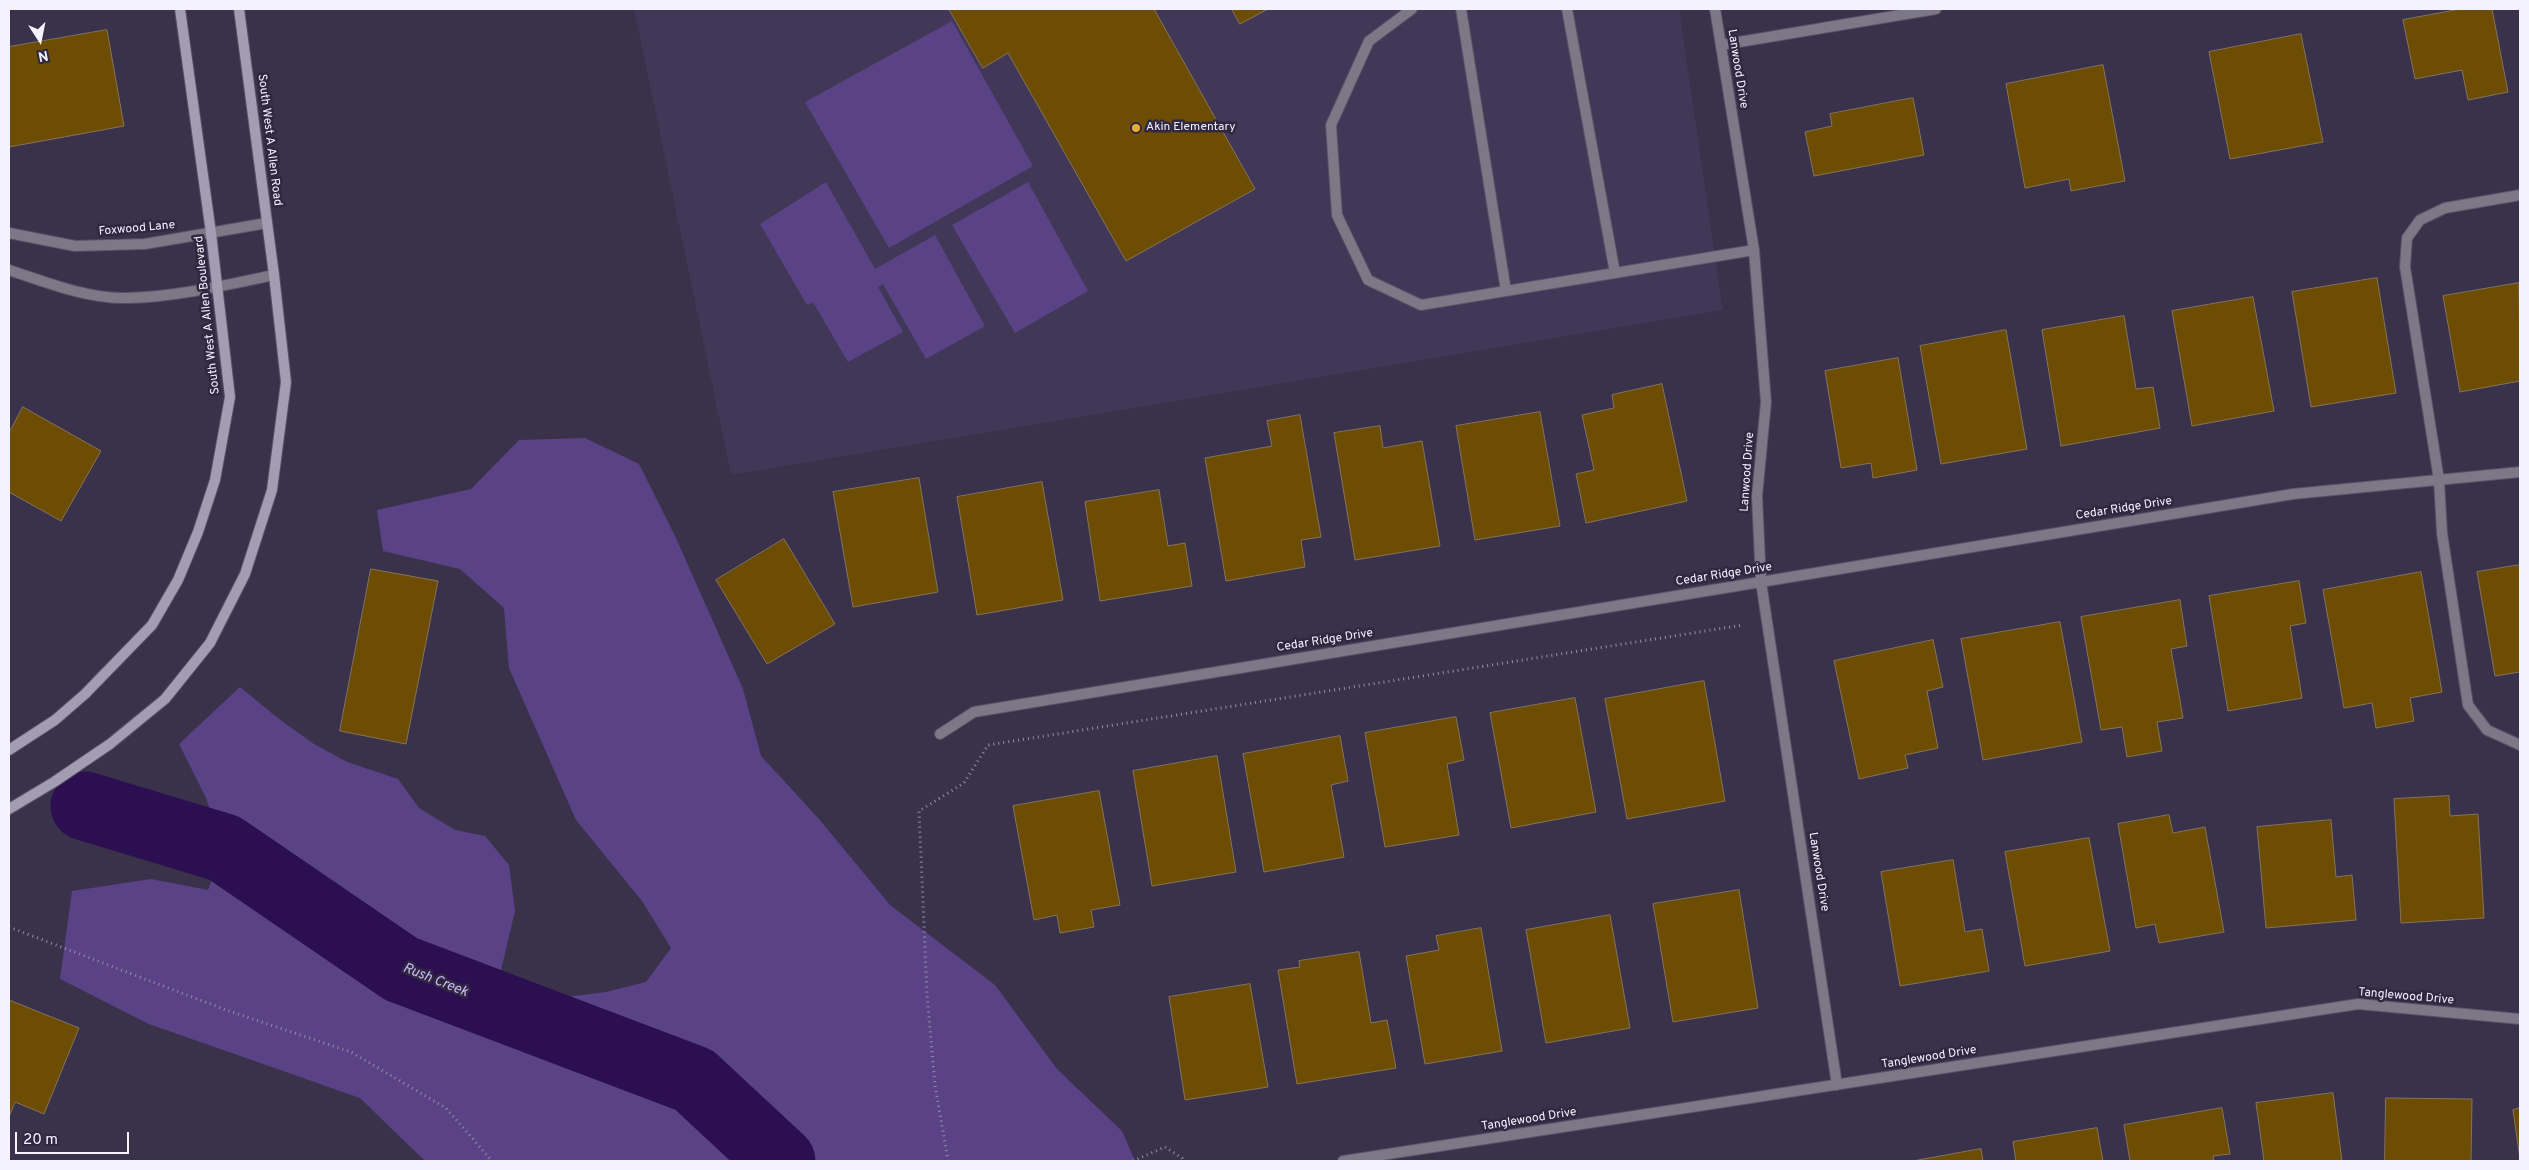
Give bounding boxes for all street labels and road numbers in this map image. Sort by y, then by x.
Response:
street label: Lanwood Drive [1724,28,1750,110]
street label: South West A Allen Road [254,73,284,207]
street label: Foxwood Lane [98,218,176,240]
street label: South West A Allen Boulevard [193,235,223,395]
street label: Lanwood Drive [1738,432,1758,512]
street label: Cedar Ridge Drive [2075,494,2173,524]
street label: Cedar Ridge Drive [1675,560,1773,590]
street label: Cedar Ridge Drive [1276,626,1374,656]
street label: Lanwood Drive [1805,831,1831,913]
street label: Tanglewood Drive [2358,986,2454,1008]
street label: Tanglewood Drive [1880,1043,1978,1073]
street label: Tanglewood Drive [1480,1105,1578,1135]

